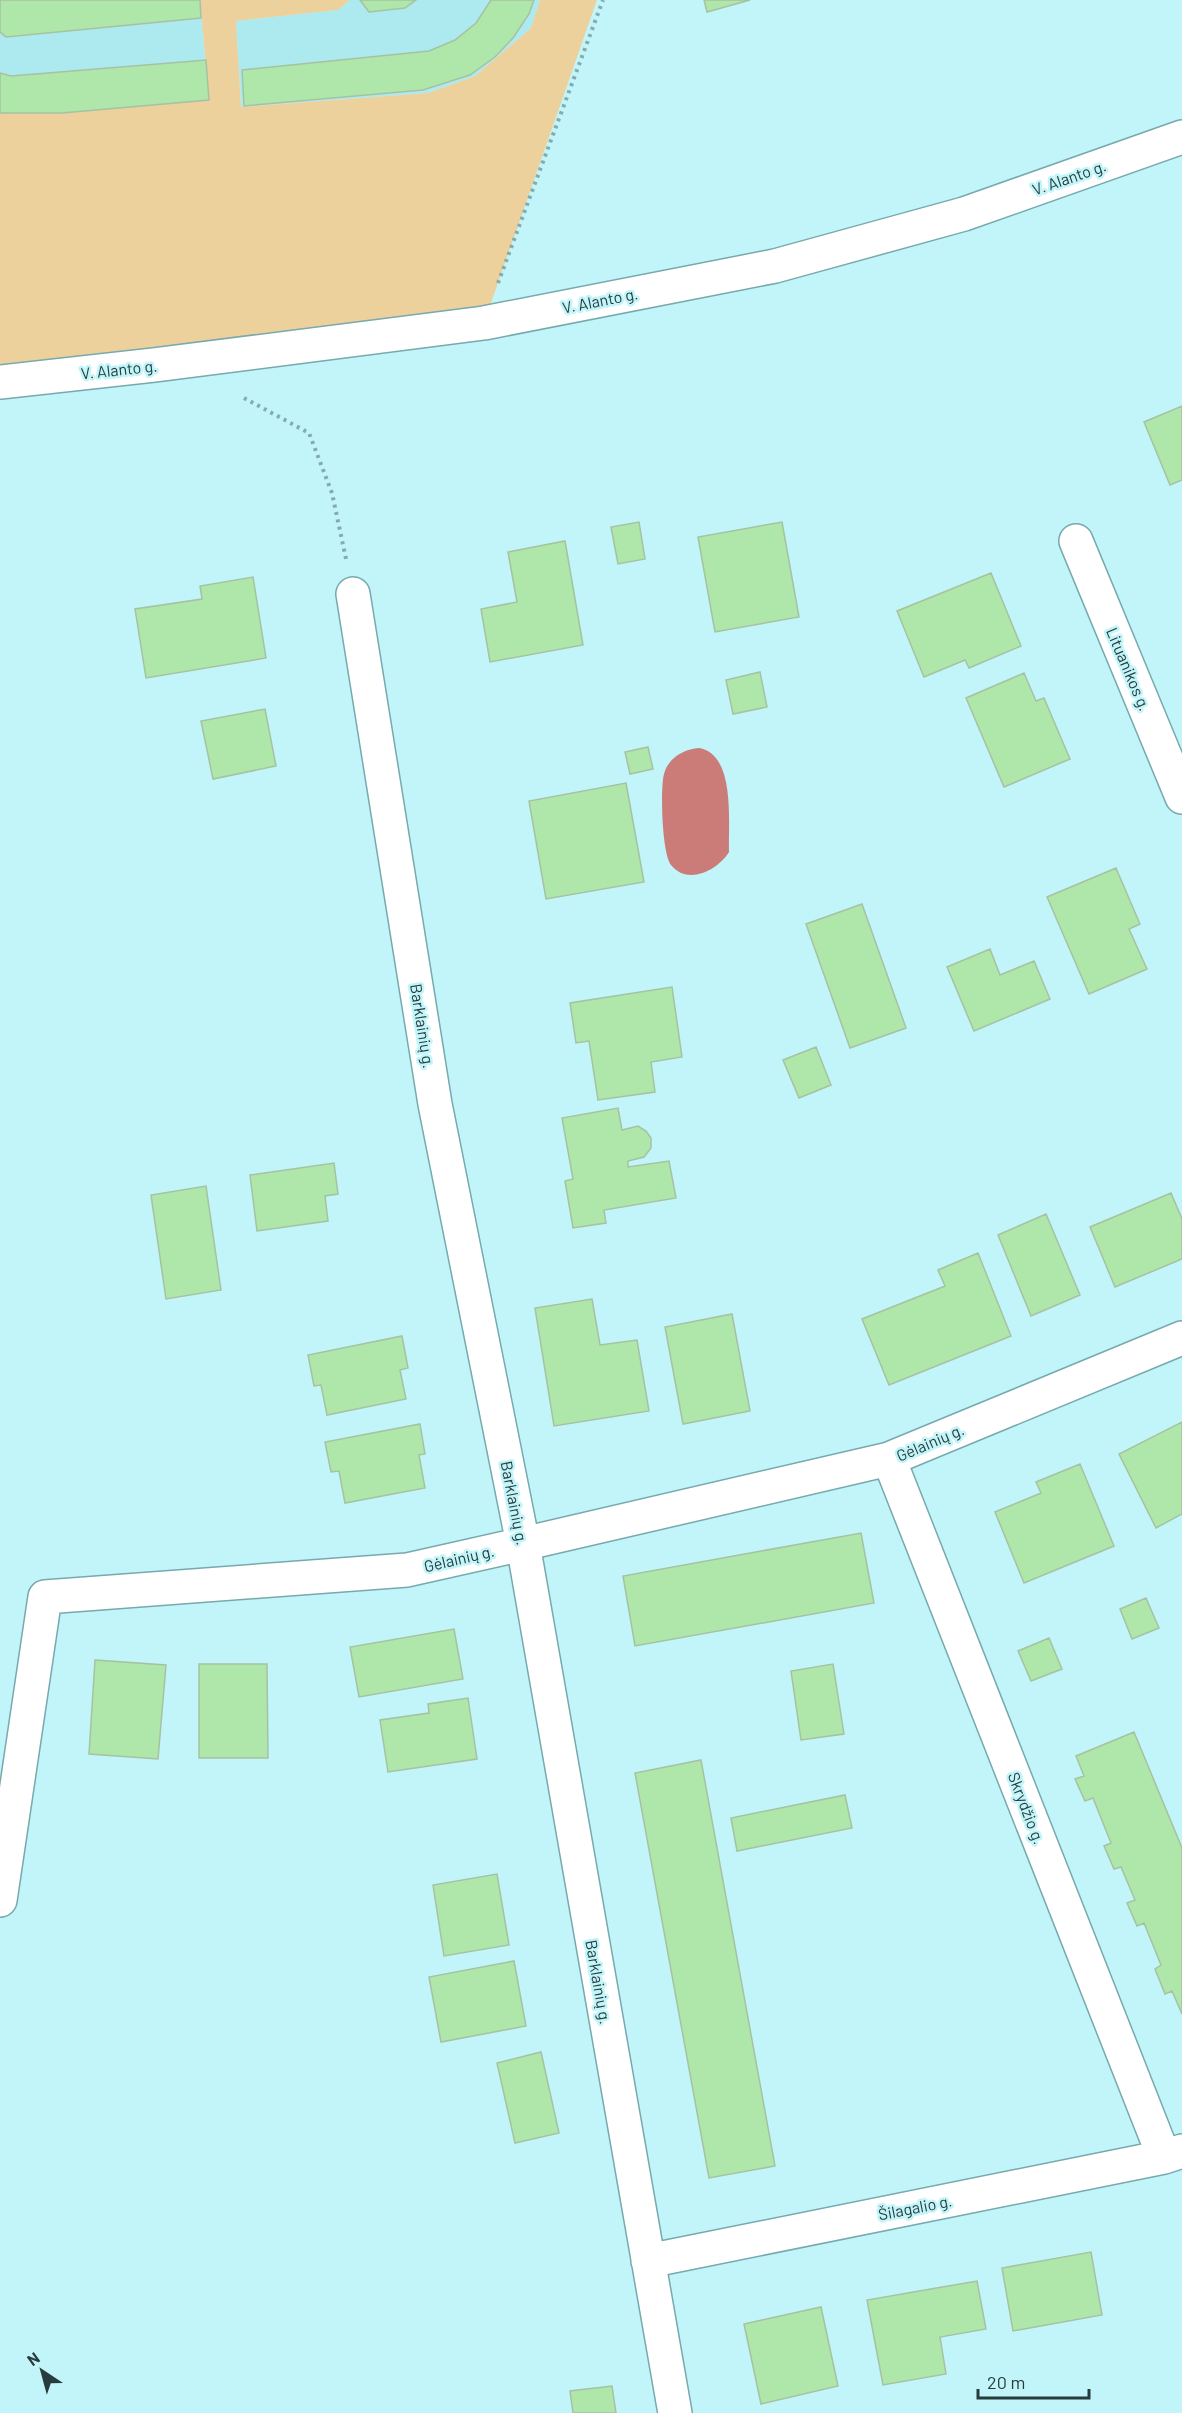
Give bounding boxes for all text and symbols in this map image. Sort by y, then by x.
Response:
street label: V. Alanto g. [1030,156,1108,198]
street label: V. Alanto g. [560,283,640,317]
street label: V. Alanto g. [80,356,158,382]
street label: Lituanikos g. [1103,624,1155,714]
street label: Barklainių g. [407,982,439,1070]
street label: Gėlainių g. [893,1419,967,1465]
street label: Barklainių g. [498,1459,532,1547]
street label: Gėlainių g. [422,1541,496,1575]
street label: Skrydžio g. [1005,1769,1049,1847]
street label: Barklainių g. [582,1938,616,2026]
street label: Šilagalio g. [877,2191,953,2223]
north arrow [12,2341,72,2401]
text: N [23,2348,43,2369]
scale bar [978,2362,1089,2400]
text: 20 m [987,2371,1025,2393]

